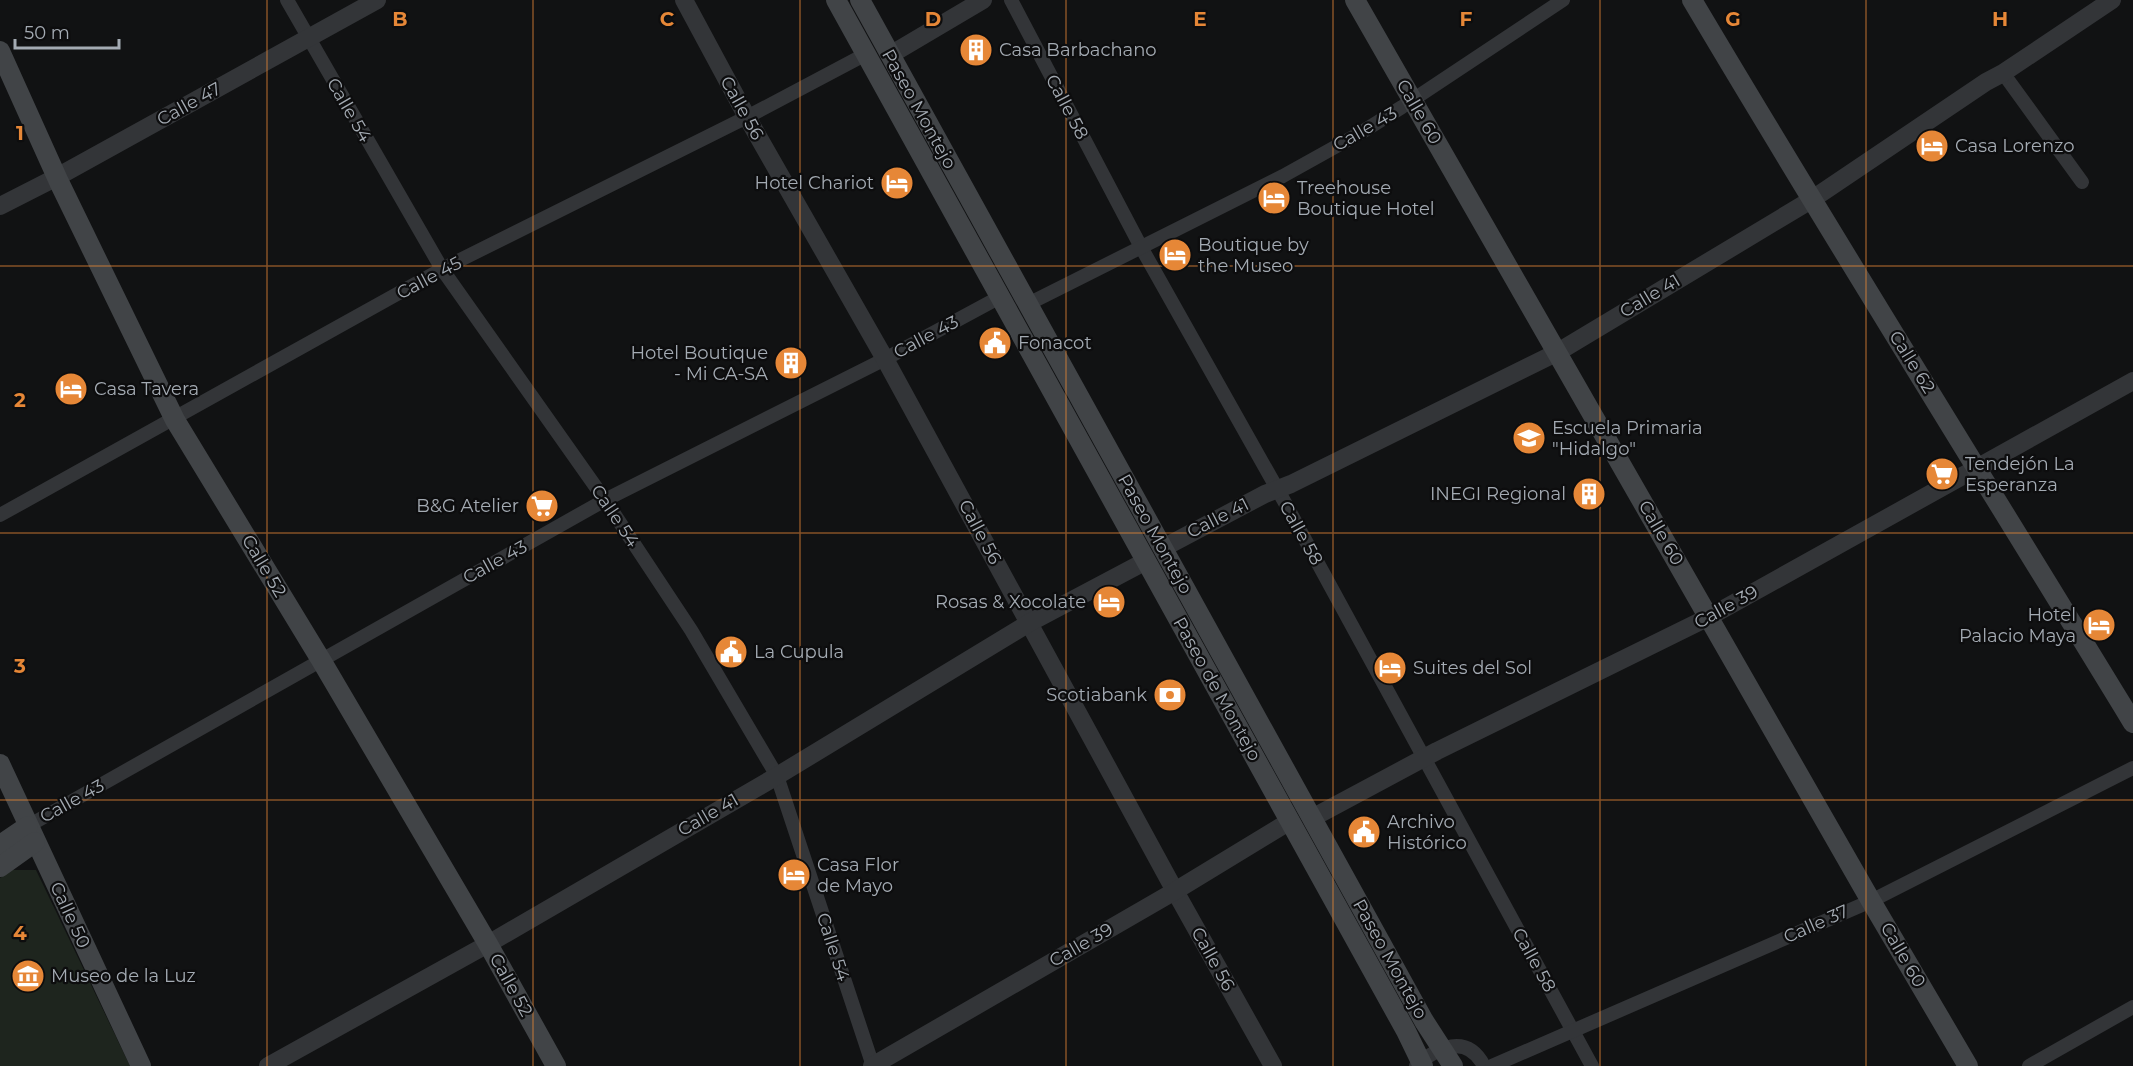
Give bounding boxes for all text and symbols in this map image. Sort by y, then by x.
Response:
text: B [392,7,408,31]
text: C [660,7,675,31]
text: D [925,7,941,31]
text: E [1193,7,1207,31]
text: F [1460,7,1473,31]
text: G [1725,7,1741,31]
text: H [1992,7,2008,31]
scale bar [15,12,118,50]
text: 50 m [24,22,70,44]
building icon: Casa Barbachano [958,32,994,68]
place label: Casa Barbachano [999,39,1157,61]
street label: Paseo Montejo [877,45,961,173]
street label: Calle 58 [1041,71,1093,143]
street label: Calle 56 [715,72,769,144]
street label: Calle 54 [322,74,376,146]
street label: Calle 60 [1392,76,1446,148]
street label: Calle 47 [153,77,225,131]
street label: Calle 43 [1329,102,1401,156]
text: 1 [16,121,24,145]
hotel icon: Casa Lorenzo [1914,128,1950,164]
place label: Casa Lorenzo [1955,135,2074,157]
hotel icon: Hotel Chariot [879,165,915,201]
place label: Hotel Chariot [755,172,874,194]
place label: Treehouse Boutique Hotel [1297,177,1435,220]
hotel icon: Treehouse Boutique Hotel [1256,180,1292,216]
place label: Boutique by the Museo [1198,234,1309,277]
hotel icon: Boutique by the Museo [1157,237,1193,273]
street label: Calle 45 [393,252,465,304]
street label: Calle 41 [1616,269,1684,323]
street label: Calle 43 [890,311,962,363]
public building icon: Fonacot [977,325,1013,361]
street label: Calle 62 [1884,327,1940,397]
place label: Fonacot [1018,332,1092,354]
place label: Hotel Boutique - Mi CA-SA [630,342,768,385]
building icon: Hotel Boutique - Mi CA-SA [773,345,809,381]
hotel icon: Casa Tavera [53,371,89,407]
place label: Casa Tavera [94,378,199,400]
text: 2 [14,388,26,412]
place label: Escuela Primaria "Hidalgo" [1552,417,1703,460]
school or university icon: Escuela Primaria "Hidalgo" [1511,420,1547,456]
place label: Tendejón La Esperanza [1965,453,2075,496]
supermarket icon: Tendejón La Esperanza [1924,456,1960,492]
street label: Paseo Montejo [1113,470,1197,598]
building icon: INEGI Regional [1571,476,1607,512]
street label: Calle 54 [586,481,644,551]
place label: INEGI Regional [1430,483,1566,505]
supermarket icon: B&G Atelier [524,488,560,524]
street label: Calle 41 [1183,493,1253,543]
place label: B&G Atelier [416,495,519,517]
street label: Calle 56 [954,496,1006,568]
street label: Calle 58 [1274,497,1328,569]
street label: Calle 60 [1634,497,1688,569]
street label: Calle 52 [237,531,291,601]
street label: Calle 43 [459,535,531,589]
street label: Calle 39 [1690,580,1762,634]
hotel icon: Rosas & Xocolate [1091,584,1127,620]
place label: Rosas & Xocolate [935,591,1086,613]
place label: Hotel Palacio Maya [1959,604,2076,647]
hotel icon: Hotel Palacio Maya [2081,607,2117,643]
street label: Paseo de Montejo [1168,613,1266,765]
public building icon: La Cupula [713,634,749,670]
place label: La Cupula [754,641,844,663]
hotel icon: Suites del Sol [1372,650,1408,686]
text: 3 [13,654,26,678]
place label: Suites del Sol [1413,657,1532,679]
bank icon: Scotiabank [1152,677,1188,713]
place label: Scotiabank [1046,684,1147,706]
street label: Calle 43 [36,774,108,828]
street label: Calle 41 [674,789,742,841]
place label: Archivo Histórico [1387,811,1467,854]
public building icon: Archivo Histórico [1346,814,1382,850]
place label: Casa Flor de Mayo [817,854,899,897]
hotel icon: Casa Flor de Mayo [776,857,812,893]
street label: Calle 50 [45,878,95,952]
street label: Paseo Montejo [1348,895,1432,1023]
street label: Calle 37 [1780,900,1852,948]
street label: Calle 54 [812,910,854,984]
street label: Calle 39 [1045,918,1117,972]
street label: Calle 60 [1876,919,1930,991]
text: 4 [13,921,27,945]
street label: Calle 56 [1186,923,1240,995]
street label: Calle 58 [1507,924,1561,996]
street label: Calle 52 [485,950,537,1020]
museum icon: Museo de la Luz [10,958,46,994]
place label: Museo de la Luz [51,965,196,987]

